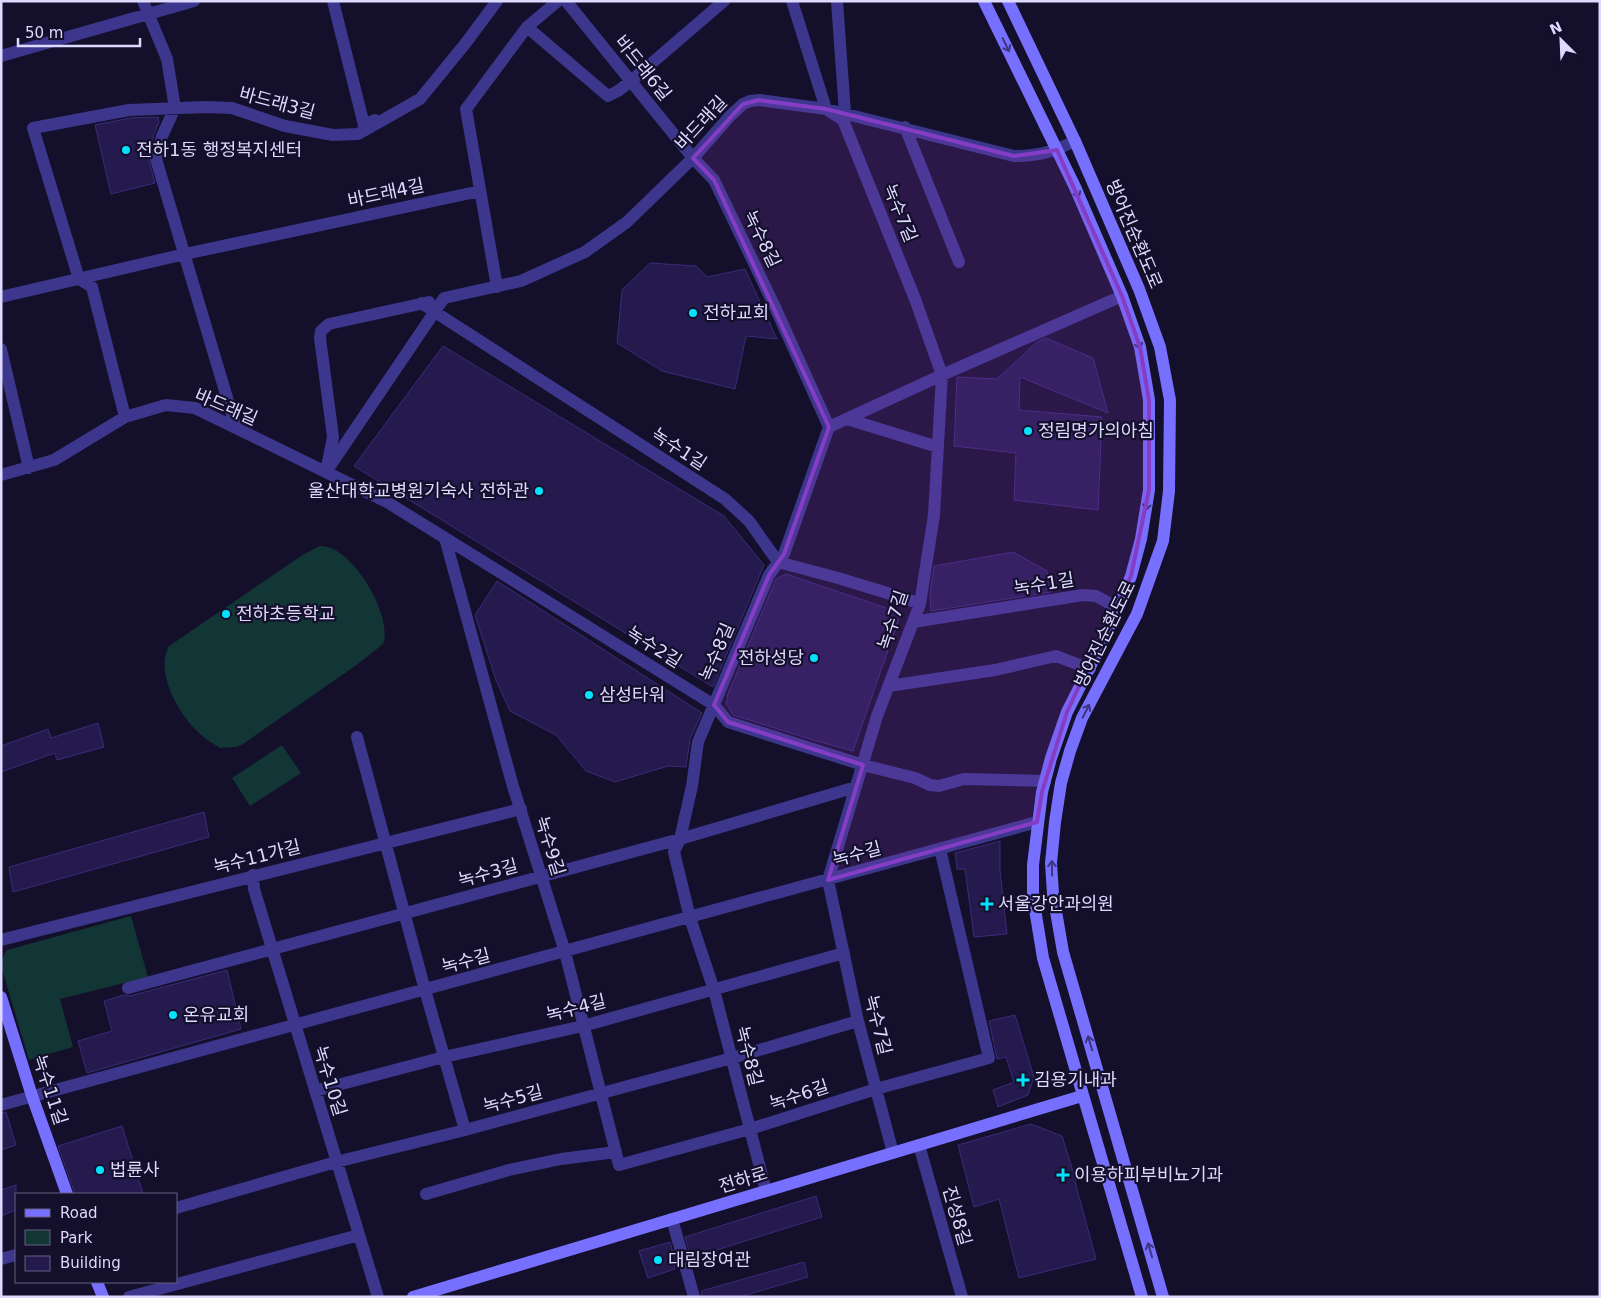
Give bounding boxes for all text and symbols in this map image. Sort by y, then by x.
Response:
scale bar [18,15,140,47]
north arrow [1536,15,1586,65]
text: N [1547,18,1564,38]
text: 50 m [25,24,63,42]
street label: 바드래6길 [611,31,676,104]
one-way arrow [1001,37,1011,52]
street label: 바드래3길 [237,82,317,123]
street label: 바드래길 [670,91,731,154]
place label: 전하1동 행정복지센터 [136,139,302,160]
marker: 전하1동 행정복지센터 [120,144,132,156]
street label: 바드래4길 [346,174,426,211]
street label: 방어진순환도로 [1102,176,1167,291]
street label: 녹수7길 [879,181,922,245]
one-way arrow [1072,183,1082,198]
street label: 녹수8길 [740,207,785,271]
place label: 전하교회 [703,302,769,323]
marker: 전하교회 [687,307,699,319]
one-way arrow [1133,333,1143,349]
street label: 바드래길 [192,384,261,429]
place label: 정림명가의아침 [1038,420,1154,441]
street label: 녹수1길 [648,423,711,474]
marker: 정림명가의아침 [1022,425,1034,437]
place label: 울산대학교병원기숙사 전하관 [308,480,529,501]
marker: 울산대학교병원기숙사 전하관 [533,485,545,497]
one-way arrow [1141,495,1151,511]
street label: 녹수1길 [1012,568,1076,599]
street label: 방어진순환도로 [1070,577,1139,690]
street label: 녹수7길 [873,588,912,652]
place label: 전하초등학교 [236,603,335,624]
marker: 전하초등학교 [220,608,232,620]
street label: 녹수8길 [695,620,738,684]
street label: 녹수2길 [623,621,686,672]
place label: 전하성당 [738,647,804,668]
marker: 전하성당 [808,652,820,664]
place label: 삼성타워 [599,684,665,705]
marker: 삼성타워 [583,689,595,701]
one-way arrow [1082,704,1091,719]
street label: 녹수9길 [531,814,569,878]
street label: 녹수11가길 [211,836,303,877]
street label: 녹수길 [830,837,884,870]
street label: 녹수3길 [456,854,520,891]
one-way arrow [1047,861,1057,877]
place label: 서울강안과의원 [998,893,1114,914]
marker: 서울강안과의원 [980,897,994,911]
street label: 녹수길 [439,944,493,977]
street label: 녹수4길 [544,990,608,1025]
street label: 녹수7길 [861,993,896,1057]
place label: 온유교회 [183,1004,249,1025]
marker: 온유교회 [167,1009,179,1021]
street label: 녹수8길 [732,1024,767,1088]
one-way arrow [1084,1036,1094,1052]
street label: 녹수10길 [310,1043,351,1119]
street label: 녹수11길 [29,1052,72,1128]
place label: 김용기내과 [1034,1069,1117,1090]
marker: 김용기내과 [1016,1073,1030,1087]
street label: 녹수6길 [767,1075,831,1114]
street label: 녹수5길 [481,1080,545,1117]
place label: 법륜사 [110,1159,160,1180]
street label: 전하로 [716,1162,770,1197]
marker: 법륜사 [94,1164,106,1176]
place label: 이용하피부비뇨기과 [1074,1164,1223,1185]
marker: 이용하피부비뇨기과 [1056,1168,1070,1182]
street label: 진성8길 [939,1184,976,1248]
legend [15,1193,178,1283]
text: Road [60,1204,98,1222]
text: Park [60,1229,93,1247]
one-way arrow [1144,1242,1154,1258]
place label: 대림장여관 [668,1249,751,1270]
text: Building [60,1254,121,1272]
marker: 대림장여관 [652,1254,664,1266]

